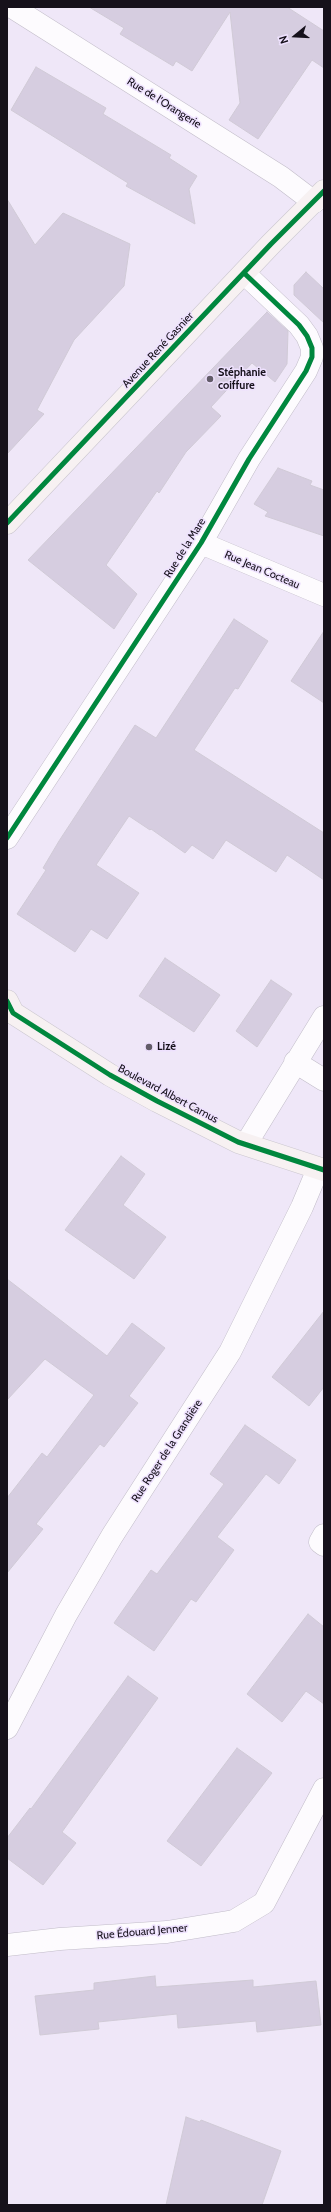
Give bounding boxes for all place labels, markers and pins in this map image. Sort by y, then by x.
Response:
place label: Stéphanie coiffure [218,366,266,392]
marker: Stéphanie coiffure [205,374,215,384]
place label: Lizé [157,1040,176,1054]
marker: Lizé [144,1042,154,1052]

